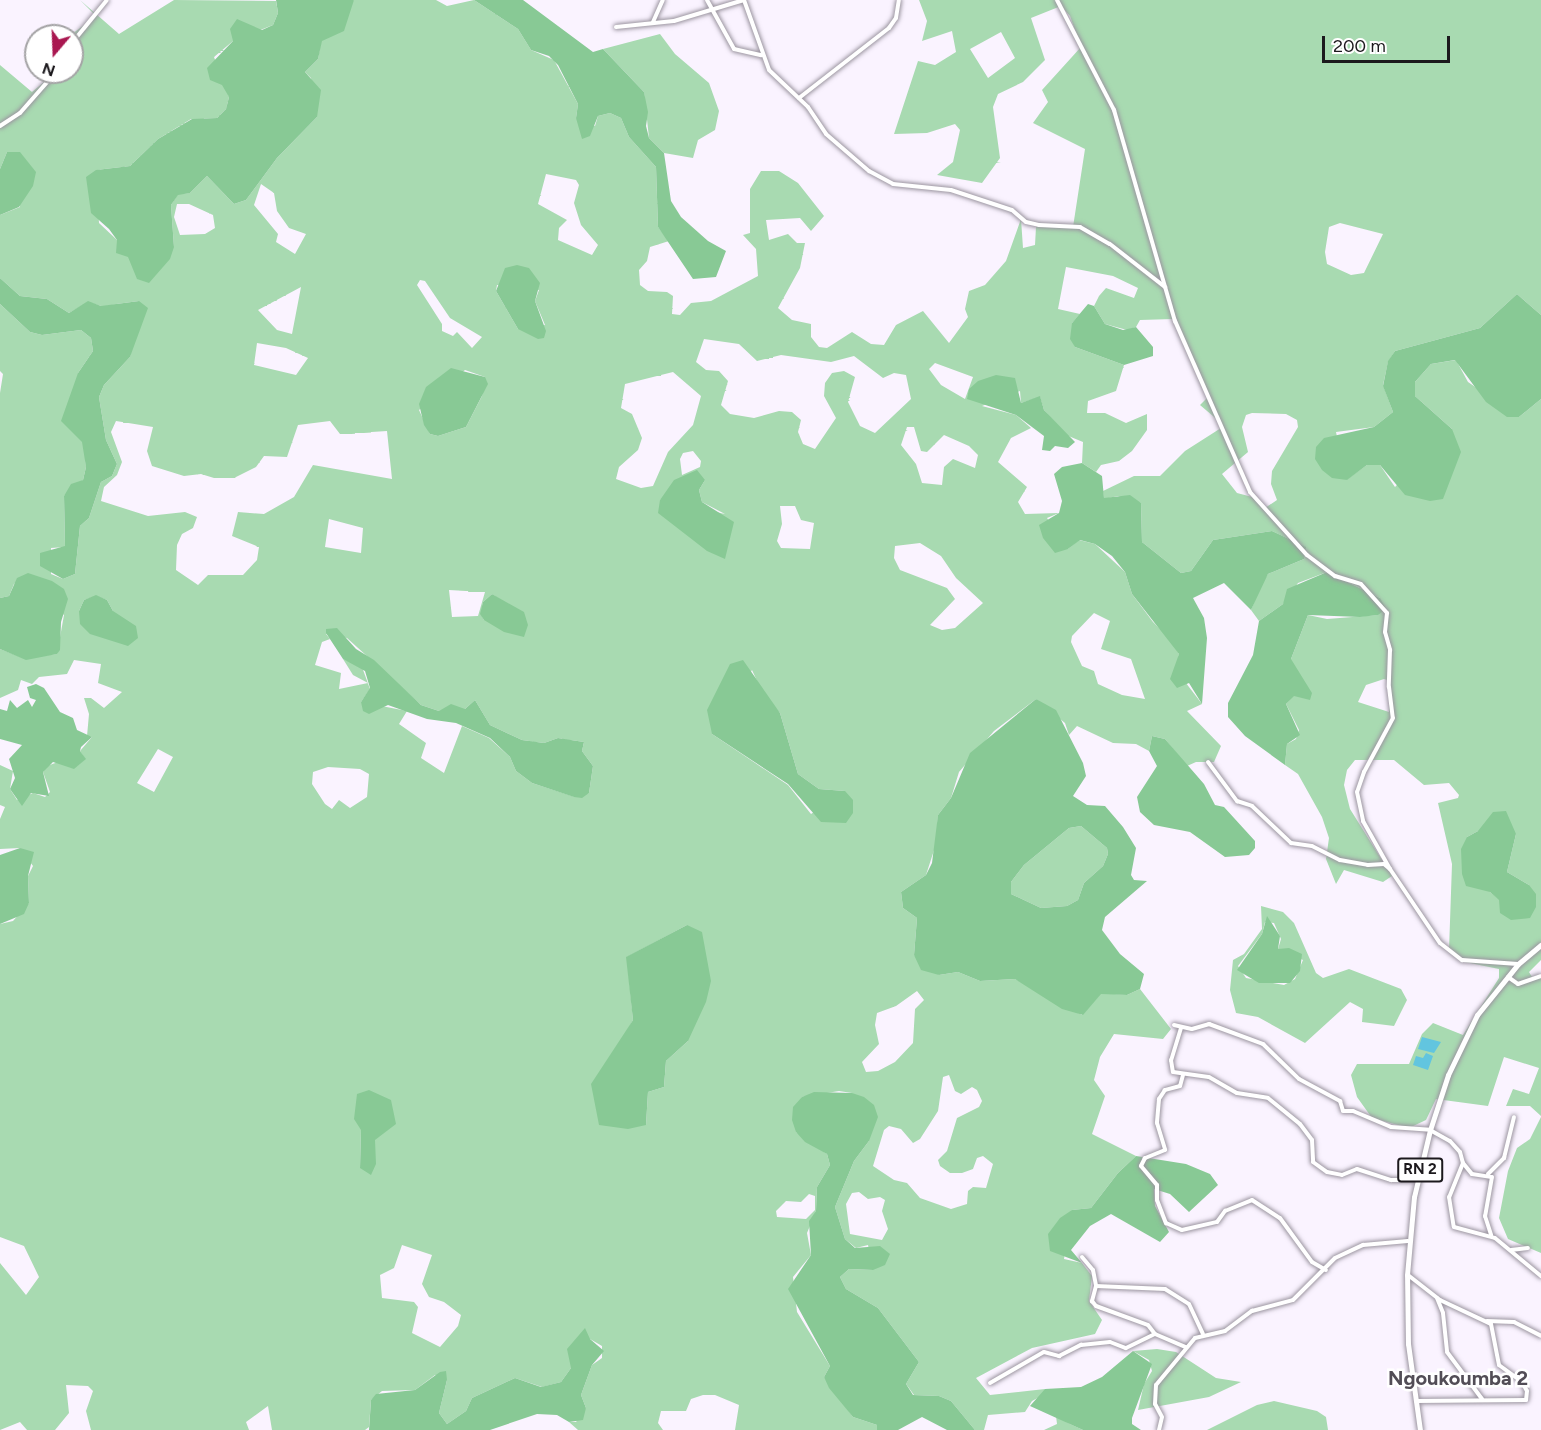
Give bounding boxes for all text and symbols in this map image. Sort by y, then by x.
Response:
north arrow [24,24,84,84]
scale bar [1325,24,1452,62]
text: 200 m [1333,35,1386,57]
text: N [40,59,58,81]
road number: RN 2 [1396,1158,1444,1182]
district label: Ngoukoumba 2 [1388,1366,1528,1390]

